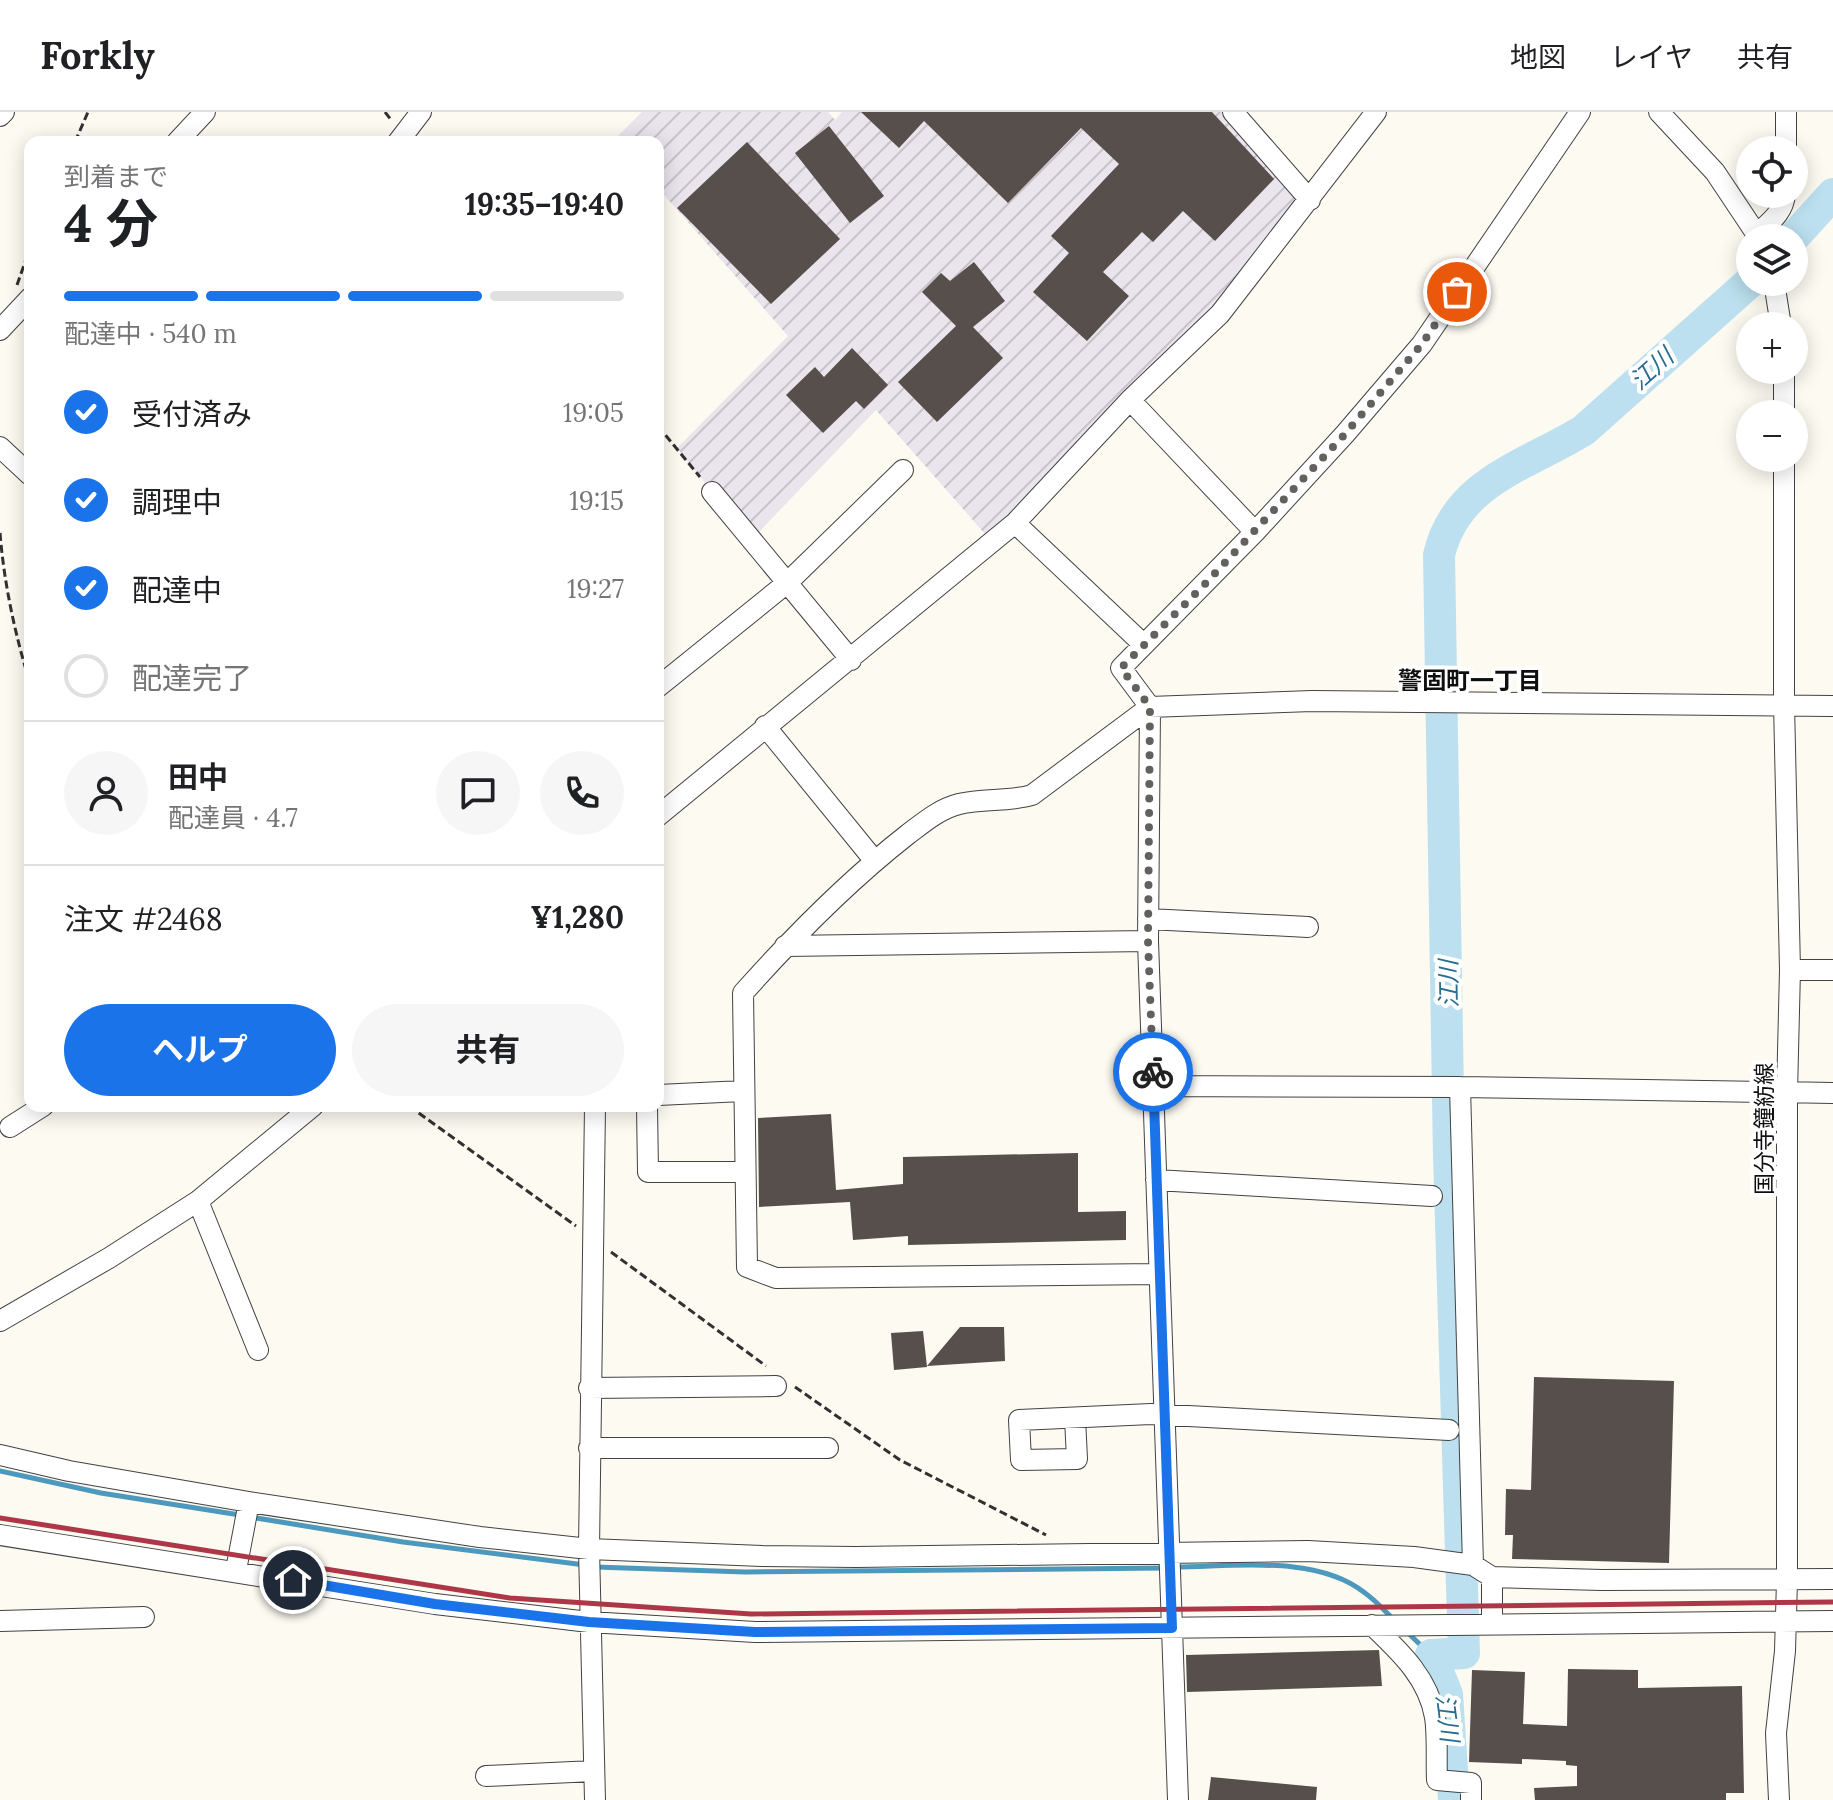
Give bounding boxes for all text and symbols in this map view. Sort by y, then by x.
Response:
text: Forkly [40,31,155,79]
text: 地図 [1510,39,1566,75]
text: レイヤ [1610,39,1693,75]
text: 共有 [1737,39,1793,75]
map controls [1736,136,1808,472]
button: locate [1736,136,1808,208]
text: 到着まで [64,160,168,193]
text: 19:35–19:40 [465,185,624,223]
text: 4 分 [64,190,158,256]
button: layers [1736,224,1808,296]
pin [1423,258,1491,326]
icon: bag [1435,270,1479,314]
button: + [1736,312,1808,384]
text: 配達中 · 540 m [64,317,237,350]
water label: 江川 [1623,339,1682,396]
icon: check [64,390,108,434]
text: 受付済み [132,395,252,433]
text: 19:05 [563,396,624,429]
button: − [1736,400,1808,472]
icon: check [64,478,108,522]
text: 調理中 [132,483,222,521]
text: 19:15 [569,484,624,517]
icon: check [64,566,108,610]
text: 配達中 [132,571,222,609]
text: 19:27 [567,572,624,605]
text: 配達完了 [132,659,252,697]
district label: 警固町一丁目 [1398,665,1542,696]
button: person [64,751,148,835]
button: chat [436,751,520,835]
button: phone [540,751,624,835]
text: 田中 [168,758,228,796]
text: 配達員 · 4.7 [168,801,298,834]
text: ¥1,280 [530,898,624,936]
text: 注文 #2468 [64,900,223,938]
water label: 江川 [1433,957,1464,1008]
button: ヘルプ [64,1004,336,1096]
button: 共有 [352,1004,624,1096]
courier [1113,1032,1193,1112]
icon: bike [1131,1050,1175,1094]
street label: 国分寺鐘紡線 [1750,1063,1778,1195]
pin [259,1546,327,1614]
icon: home [271,1558,315,1602]
water label: 江川 [1429,1692,1466,1747]

